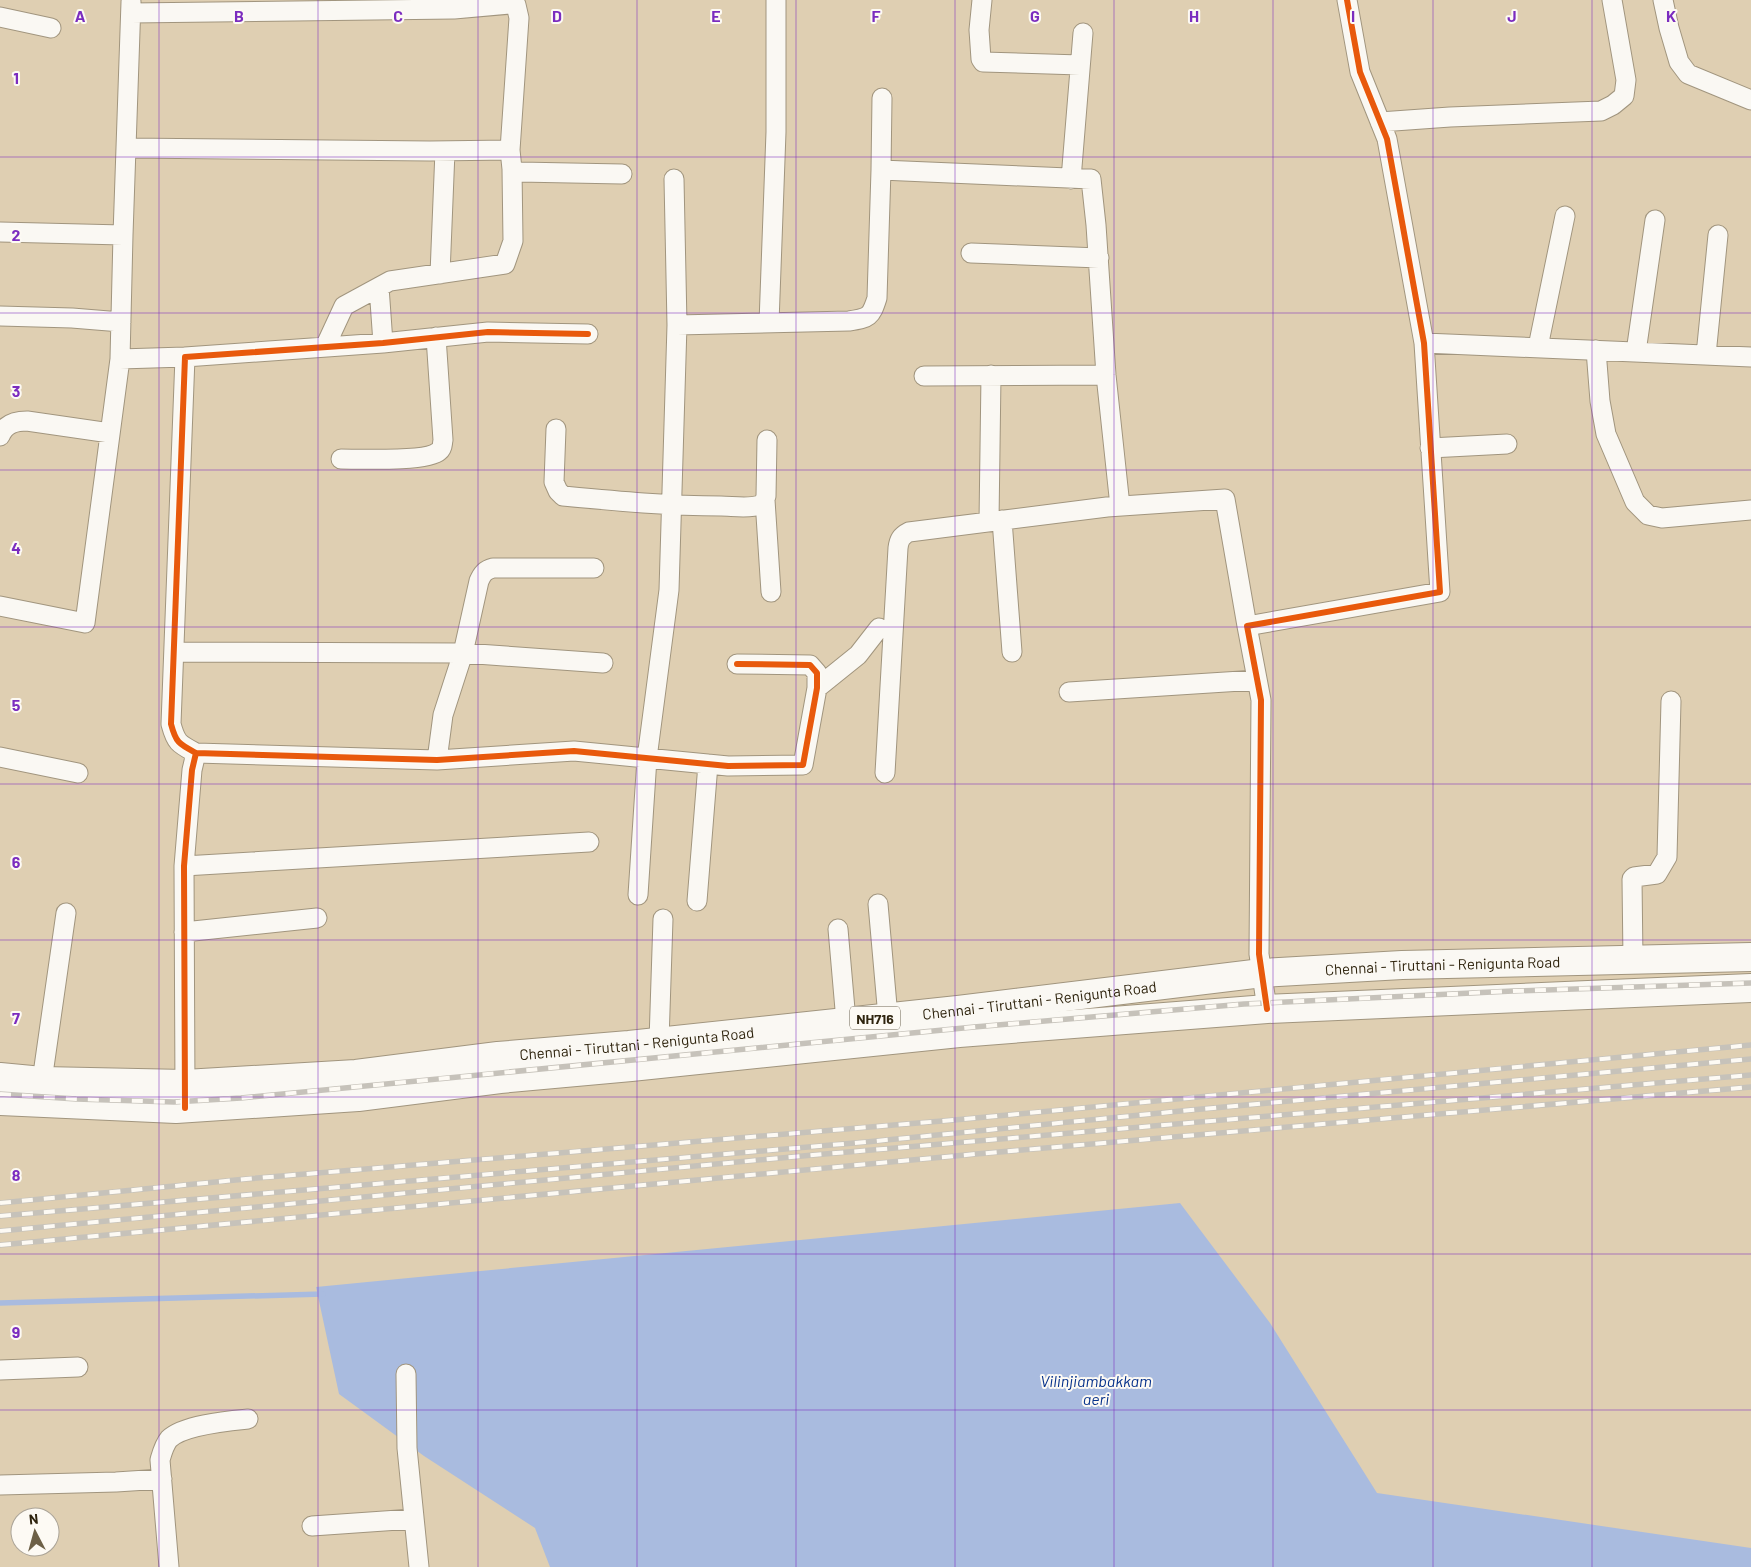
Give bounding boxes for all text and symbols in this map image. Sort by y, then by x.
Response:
text: A [75,6,86,25]
text: B [234,6,244,25]
text: C [393,6,403,25]
text: D [552,6,562,25]
text: E [711,6,721,25]
text: F [872,6,881,25]
text: G [1030,6,1040,25]
text: H [1189,6,1199,25]
text: I [1351,6,1355,25]
text: J [1507,6,1517,25]
text: K [1666,6,1676,25]
text: 1 [13,68,19,87]
text: 2 [12,225,21,244]
text: 3 [12,381,20,400]
text: 4 [11,538,21,557]
text: 5 [12,695,21,714]
text: 6 [12,852,21,871]
street label: Chennai - Tiruttani - Renigunta Road [1324,952,1560,978]
street label: Chennai - Tiruttani - Renigunta Road [922,977,1157,1023]
road number: NH716 [850,1006,900,1030]
text: 7 [12,1008,20,1027]
street label: Chennai - Tiruttani - Renigunta Road [519,1023,755,1063]
text: 8 [12,1165,21,1184]
text: 9 [12,1322,20,1341]
water label: Vilinjiambakkam aeri [1040,1371,1152,1408]
north arrow [10,1507,60,1557]
text: N [28,1510,39,1528]

